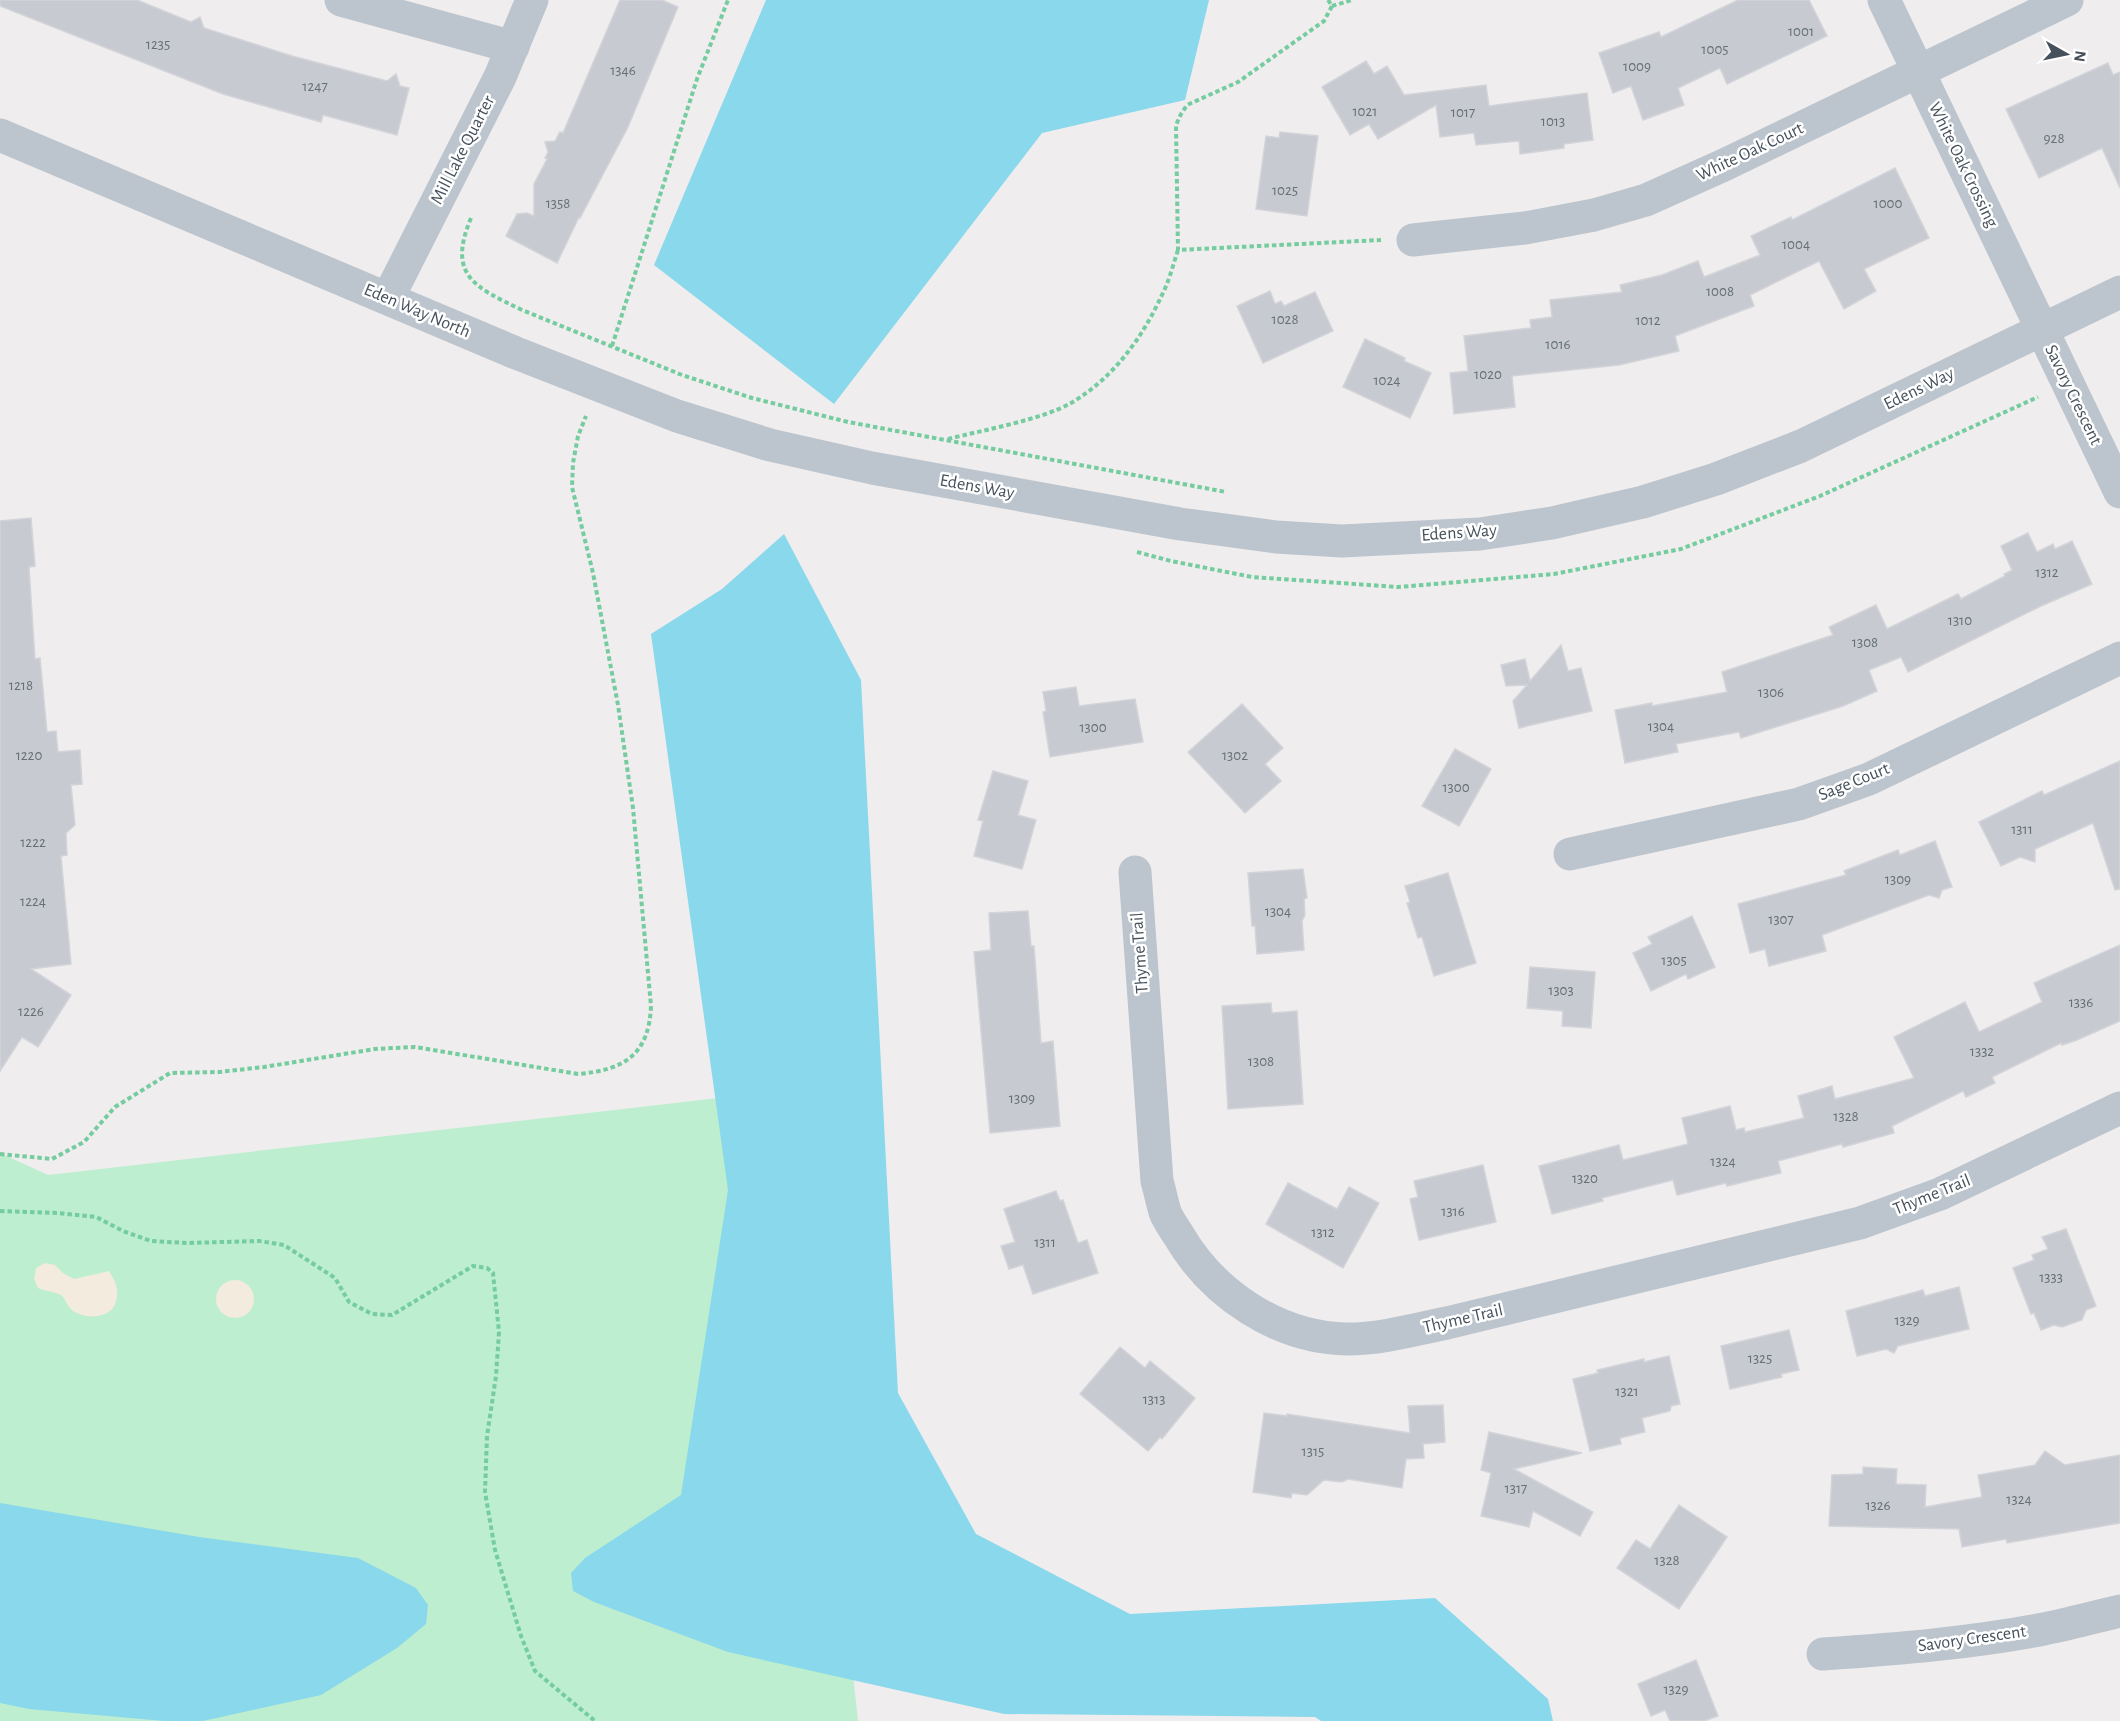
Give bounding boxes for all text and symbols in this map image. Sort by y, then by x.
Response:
house number: 1001 [1788,24,1814,39]
north arrow [2036,24,2096,84]
house number: 1235 [146,37,170,52]
house number: 1005 [1701,42,1729,57]
text: N [2071,49,2089,63]
house number: 1009 [1623,59,1651,74]
house number: 1346 [610,63,636,78]
house number: 1247 [302,79,328,94]
street label: Mill Lake Quarter [428,92,498,207]
street label: White Oak Crossing [1925,100,2001,231]
house number: 1021 [1352,104,1378,119]
house number: 1017 [1451,105,1475,120]
house number: 1013 [1541,114,1565,129]
street label: White Oak Court [1694,119,1806,185]
house number: 928 [2044,131,2065,146]
house number: 1025 [1272,183,1298,198]
house number: 1358 [546,196,570,211]
house number: 1000 [1874,196,1903,211]
house number: 1004 [1782,237,1810,252]
street label: Eden Way North [361,281,473,341]
house number: 1008 [1706,284,1734,299]
house number: 1028 [1271,312,1299,327]
house number: 1012 [1635,313,1661,328]
house number: 1016 [1545,337,1571,352]
street label: Savory Crescent [2041,342,2105,448]
street label: Edens Way [1881,364,1957,414]
house number: 1020 [1474,367,1502,382]
house number: 1024 [1373,373,1401,388]
street label: Edens Way [938,472,1016,502]
street label: Edens Way [1421,521,1498,545]
house number: 1312 [2035,565,2059,580]
house number: 1310 [1948,613,1972,628]
house number: 1308 [1852,635,1878,650]
house number: 1218 [9,678,33,693]
house number: 1306 [1758,685,1784,700]
house number: 1304 [1648,719,1674,734]
house number: 1300 [1079,720,1107,735]
house number: 1220 [16,748,42,763]
house number: 1302 [1222,748,1248,763]
street label: Sage Court [1816,760,1892,804]
house number: 1300 [1442,780,1470,795]
house number: 1311 [2011,822,2033,837]
house number: 1222 [20,835,46,850]
house number: 1309 [1885,872,1911,887]
house number: 1224 [20,894,46,909]
house number: 1304 [1265,904,1291,919]
street label: Thyme Trail [1128,912,1152,994]
house number: 1307 [1768,912,1794,927]
house number: 1305 [1661,953,1687,968]
house number: 1303 [1548,983,1574,998]
house number: 1336 [2069,995,2093,1010]
house number: 1226 [18,1004,44,1019]
house number: 1332 [1970,1044,1994,1059]
house number: 1308 [1248,1054,1274,1069]
house number: 1309 [1009,1091,1035,1106]
house number: 1328 [1833,1109,1859,1124]
house number: 1324 [1710,1154,1736,1169]
house number: 1320 [1572,1171,1598,1186]
street label: Thyme Trail [1891,1171,1973,1219]
house number: 1316 [1441,1204,1465,1219]
house number: 1312 [1311,1225,1335,1240]
house number: 1311 [1034,1235,1056,1250]
house number: 1333 [2039,1270,2063,1285]
street label: Thyme Trail [1421,1301,1505,1337]
house number: 1329 [1894,1313,1920,1328]
house number: 1325 [1748,1351,1772,1366]
house number: 1321 [1615,1384,1639,1399]
house number: 1313 [1143,1392,1165,1407]
house number: 1315 [1302,1444,1324,1459]
house number: 1317 [1505,1481,1527,1496]
house number: 1324 [2006,1492,2032,1507]
house number: 1326 [1865,1498,1891,1513]
house number: 1328 [1654,1553,1680,1568]
street label: Savory Crescent [1917,1622,2027,1655]
house number: 1329 [1663,1682,1689,1697]

